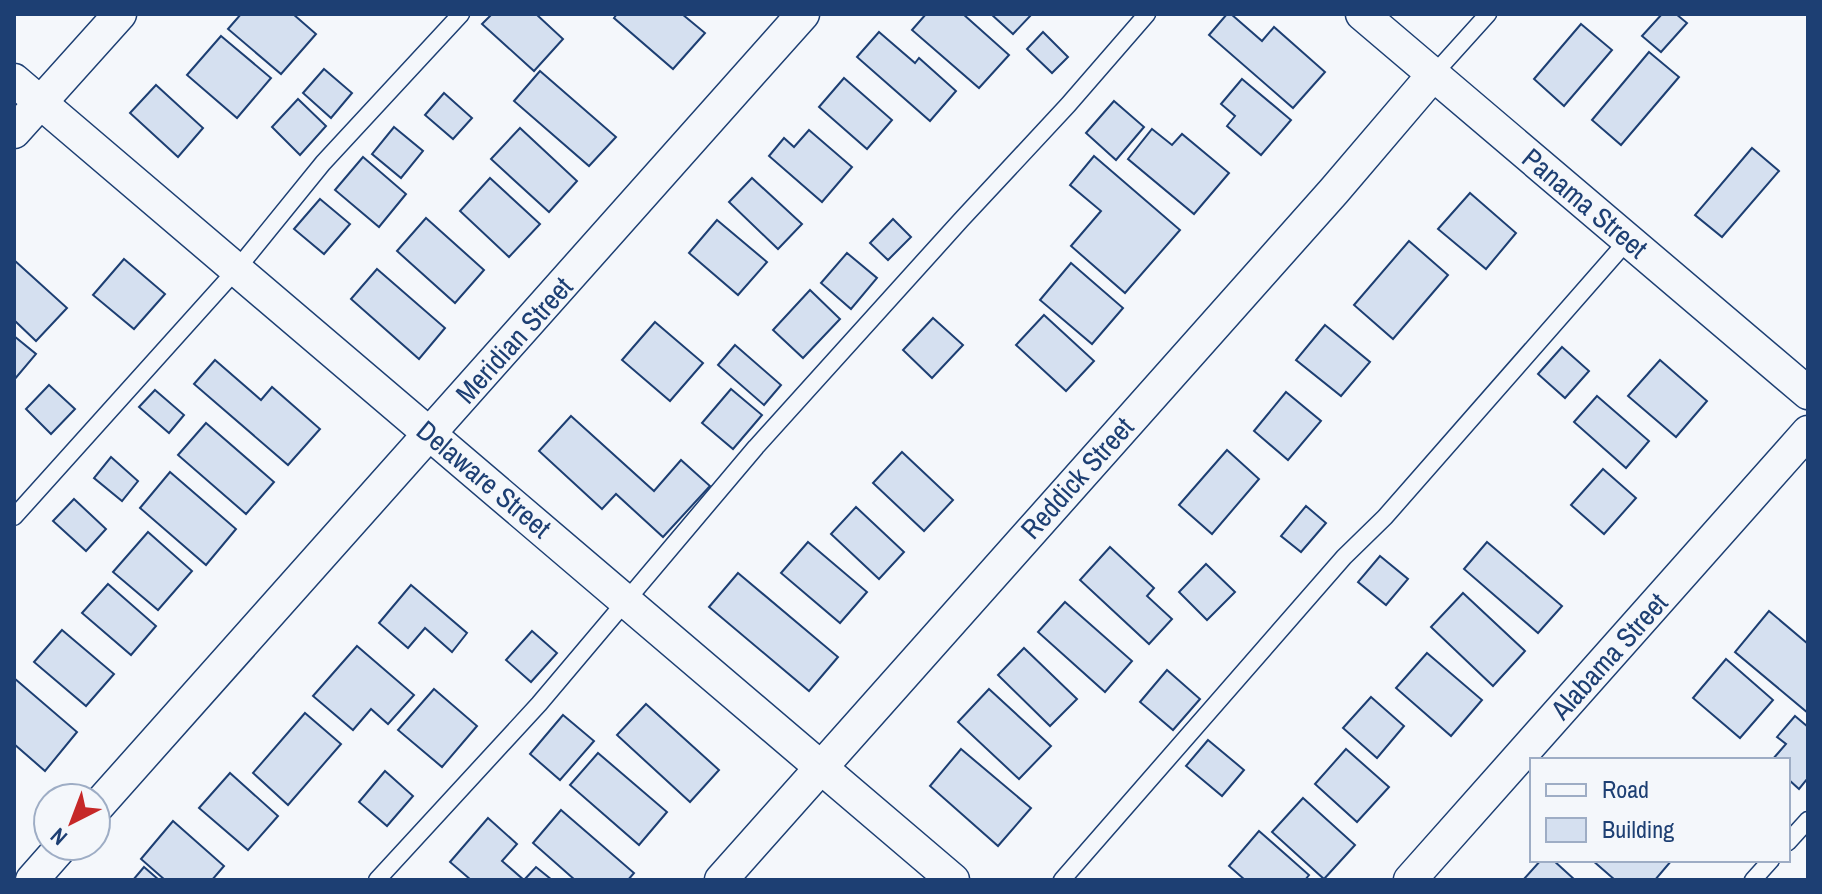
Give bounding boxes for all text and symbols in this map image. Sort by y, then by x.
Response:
street label: Panama Street [1514,139,1656,267]
street label: Meridian Street [447,268,581,412]
street label: Reddick Street [1012,409,1142,547]
street label: Delaware Street [409,412,559,546]
street label: Alabama Street [1541,584,1676,728]
legend [1530,758,1790,862]
text: Road [1602,773,1649,805]
north arrow [32,782,112,862]
text: Building [1602,813,1674,845]
text: N [44,821,73,852]

